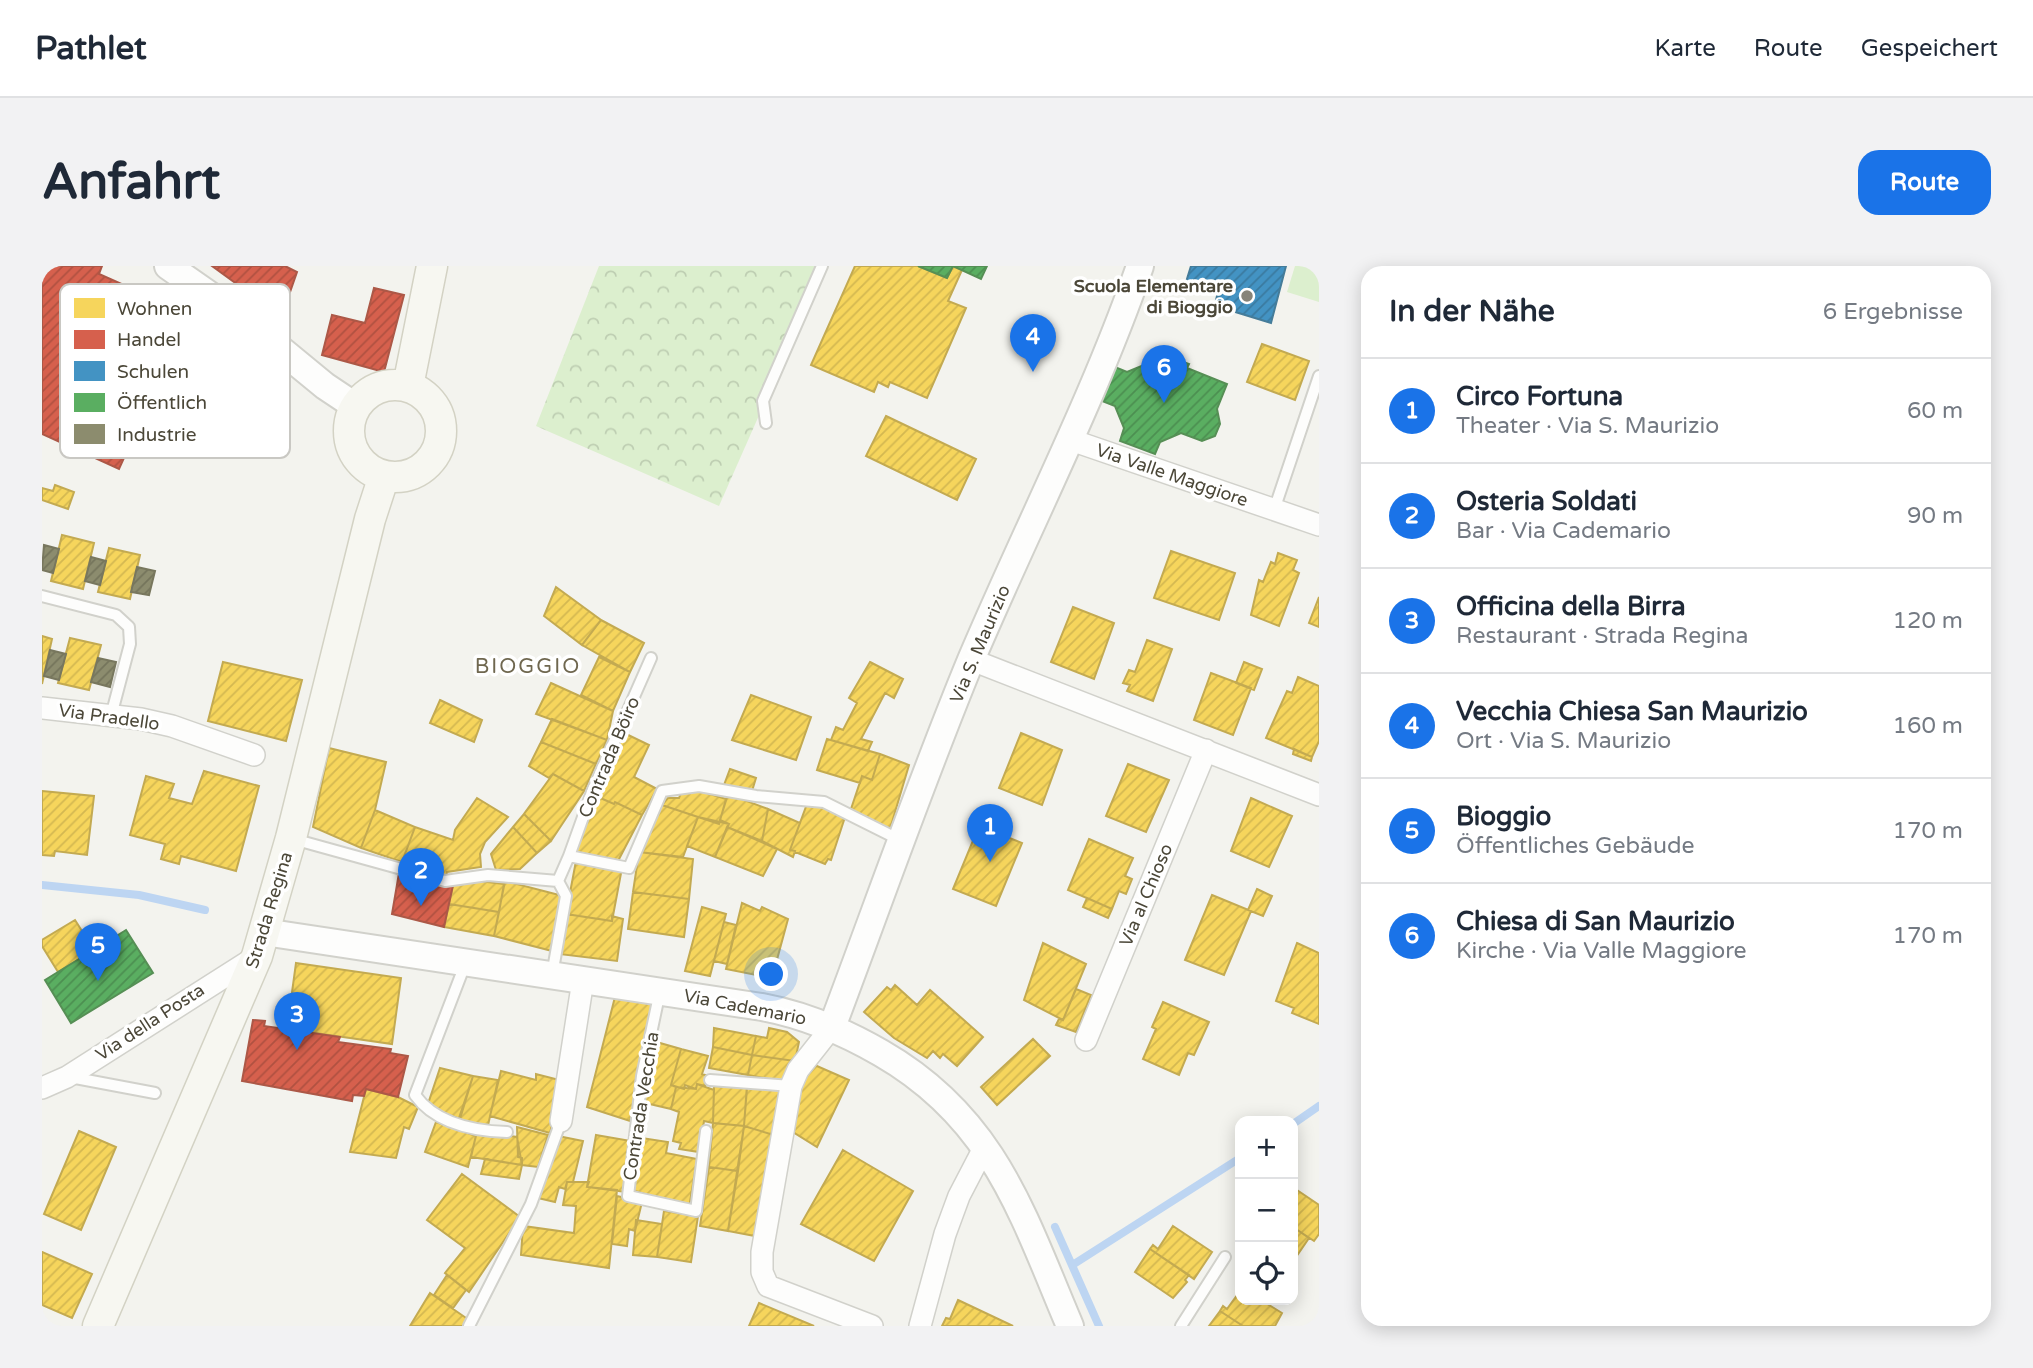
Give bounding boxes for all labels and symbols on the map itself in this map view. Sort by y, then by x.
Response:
place label: Scuola Elementare di Bioggio [1074,275,1233,318]
legend [60,284,290,458]
marker: Scuola Elementare di Bioggio [1239,288,1255,304]
text: Wohnen [117,298,192,320]
pin: 4 [1010,314,1056,372]
text: Handel [117,329,181,351]
pin: 6 [1141,345,1187,403]
text: Schulen [117,361,189,383]
text: Öffentlich [117,392,207,414]
text: Industrie [117,424,196,446]
street label: Via Valle Maggiore [1093,439,1251,511]
street label: Via S. Maurizio [945,582,1015,706]
district label: BIOGGIO [475,654,581,679]
street label: Contrada Böiro [574,693,644,821]
street label: Via Pradello [57,699,161,735]
pin: 1 [967,804,1013,862]
street label: Via al Chioso [1115,840,1178,950]
pin: 2 [398,848,444,906]
street label: Strada Regina [241,849,297,971]
pin: 5 [75,923,121,981]
your location [754,957,788,991]
street label: Via della Posta [91,979,209,1065]
street label: Via Cademario [682,984,808,1030]
pin: 3 [274,992,320,1050]
street label: Contrada Vecchia [618,1030,664,1182]

